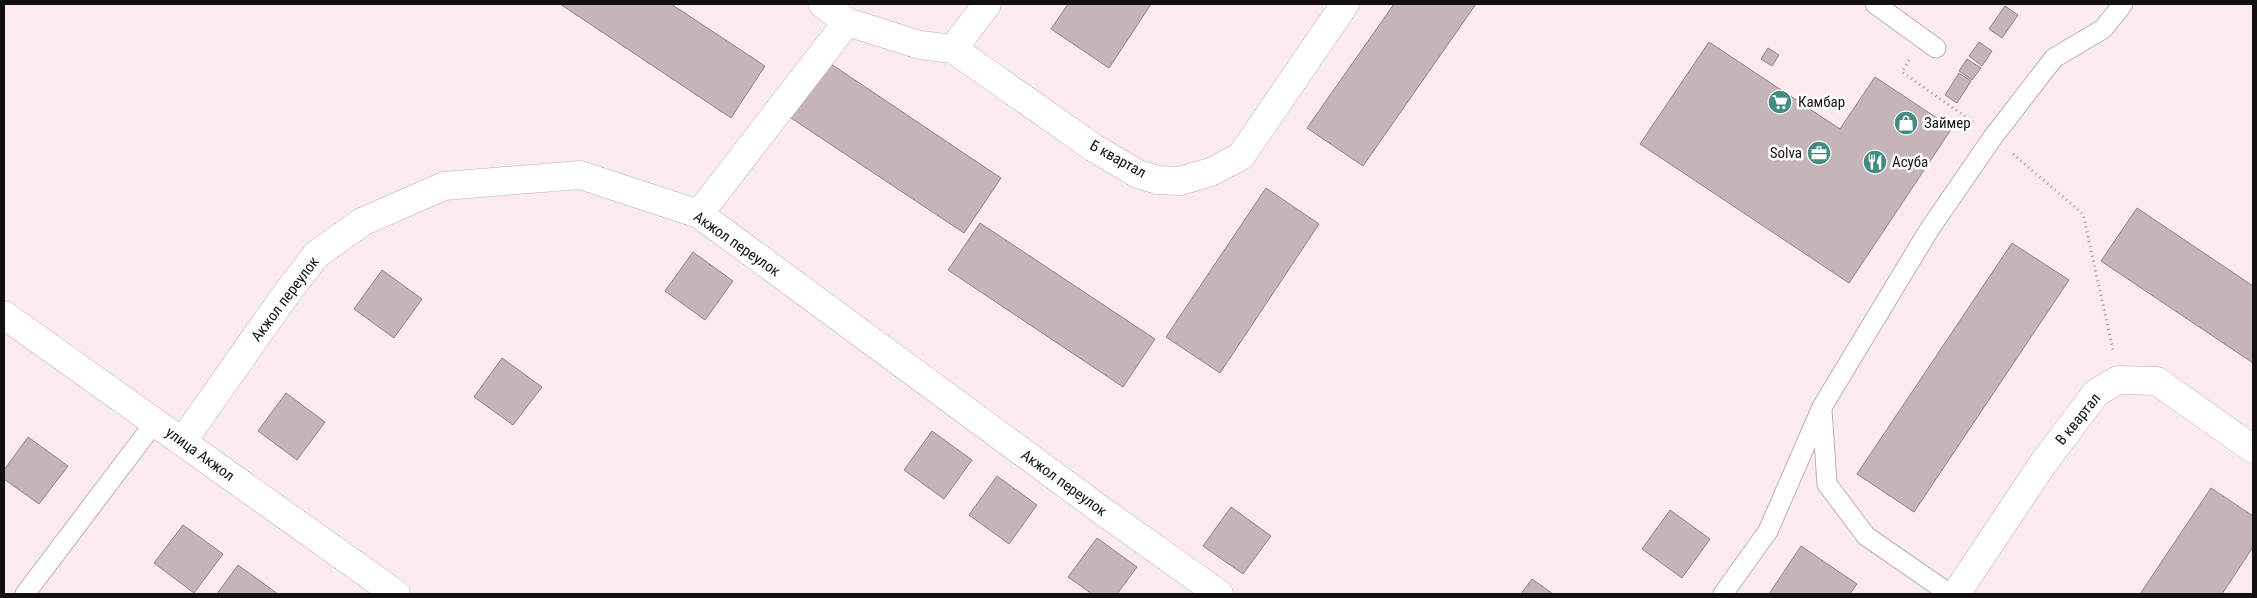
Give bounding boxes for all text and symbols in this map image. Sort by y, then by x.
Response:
supermarket icon: Камбар [1767,89,1793,115]
place label: Камбар [1798,93,1845,111]
shop icon: Займер [1893,110,1919,136]
place label: Займер [1924,114,1971,132]
street label: Б квартал [1087,136,1149,182]
office icon: Solva [1806,140,1832,166]
place label: Solva [1770,144,1802,162]
restaurant icon: Асуба [1862,149,1888,175]
place label: Асуба [1892,153,1928,171]
street label: Акжол переулок [690,208,784,280]
street label: Акжол переулок [247,253,323,345]
street label: В квартал [2052,389,2104,449]
street label: улица Акжол [162,423,238,485]
street label: Акжол переулок [1018,446,1110,520]

